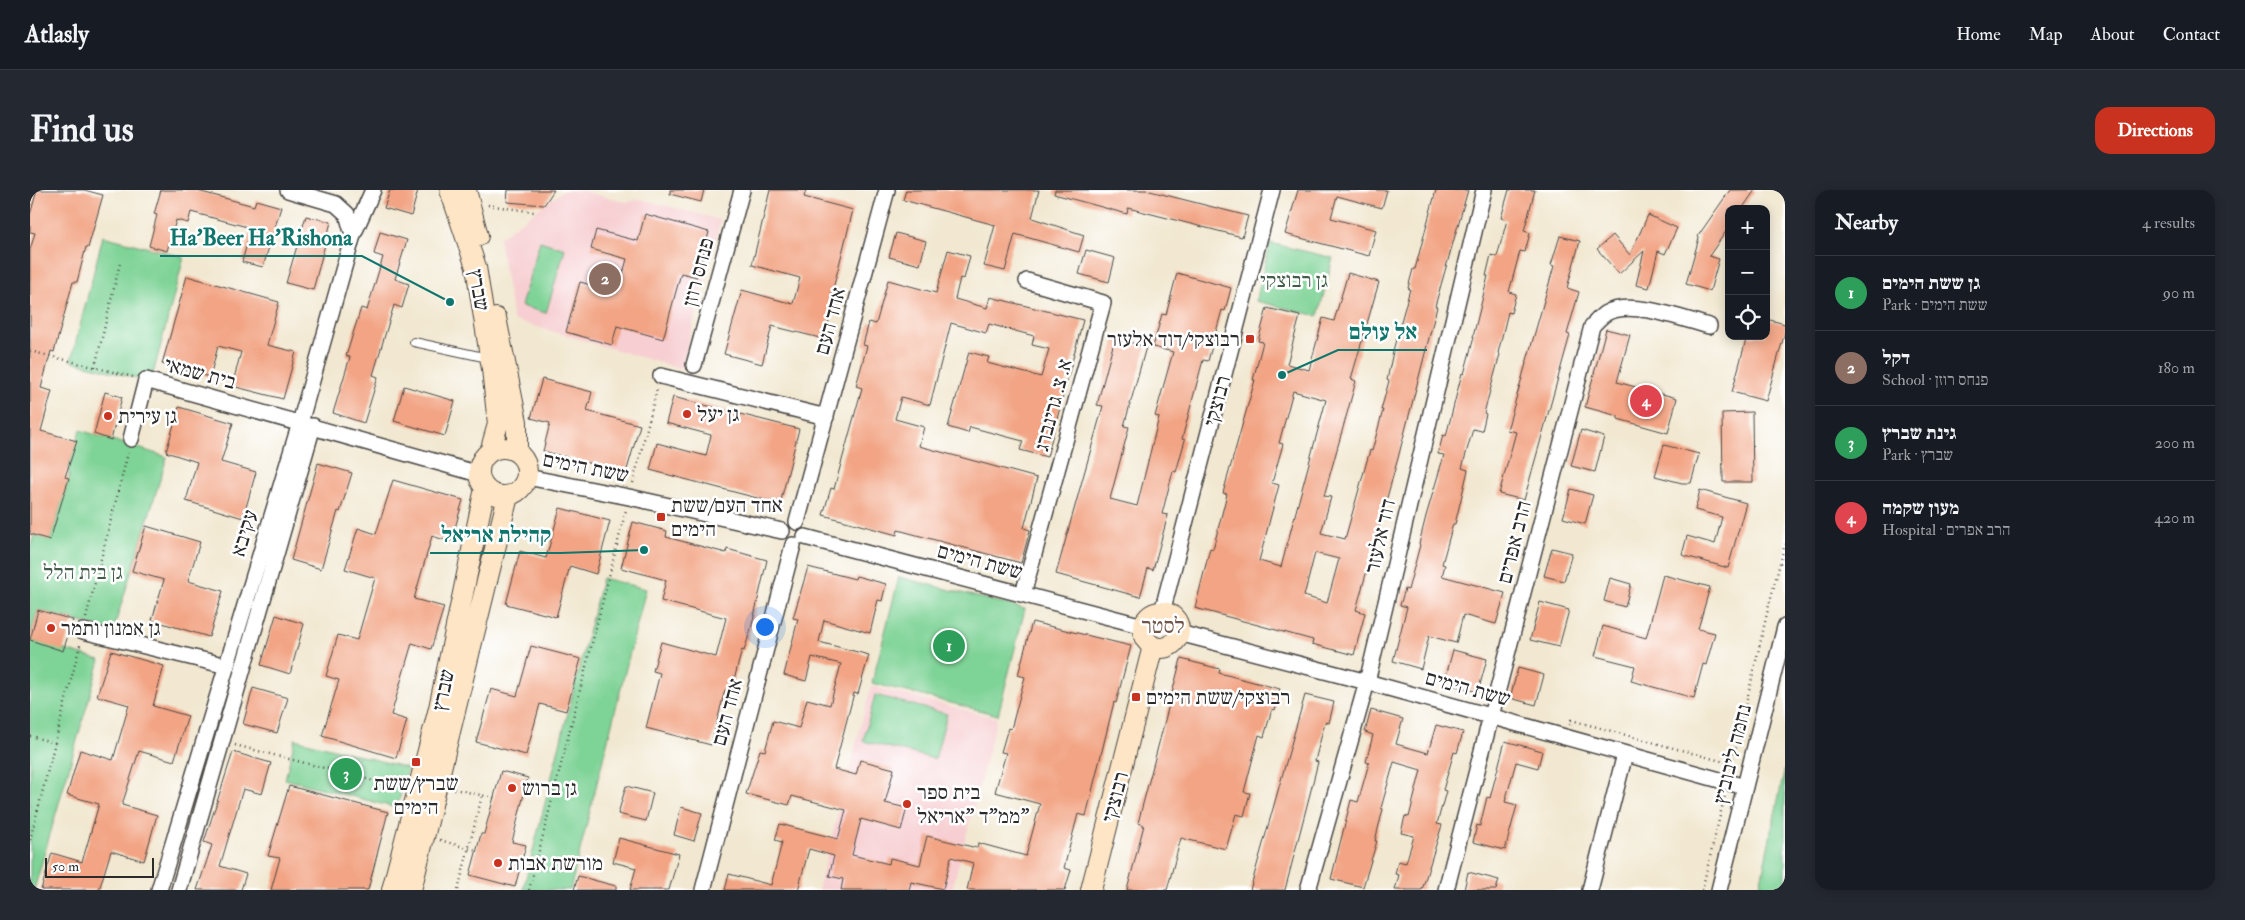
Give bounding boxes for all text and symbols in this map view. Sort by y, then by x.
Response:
text: Atlasly [25,19,89,50]
text: Home [1956,23,2001,46]
text: Map [2029,23,2063,46]
text: About [2091,23,2135,46]
text: Contact [2163,23,2220,46]
button: Directions [2095,107,2215,154]
text: Find us [30,108,134,152]
map controls [1725,205,1770,340]
button: + [1725,205,1770,250]
text: Nearby [1835,209,1898,236]
text: 4 results [2142,213,2195,233]
callout: Ha'Beer Ha'Rishona [160,219,362,256]
text: Ha'Beer Ha'Rishona [170,224,353,252]
street label: פנחס רוזן [676,235,721,309]
button: − [1725,250,1770,295]
pin: 2 [589,260,621,298]
street label: שברץ [462,267,495,313]
park label: גן רבוצקי [1260,267,1328,294]
text: גן ששת הימים [1882,271,1980,295]
text: 1 [1848,283,1854,303]
text: 90 m [2163,283,2195,303]
street label: אחד העם [809,284,852,358]
button: locate [1725,295,1770,340]
text: Park · ששת הימים [1882,295,1987,315]
callout: אל עולם [1338,313,1427,350]
text: אל עולם [1349,318,1417,346]
place label: רבוצקי/דוד אלעזר [1107,326,1240,353]
marker: רבוצקי/דוד אלעזר [1244,333,1256,345]
text: דקל [1882,346,1910,370]
street label: בית שמאי [161,351,239,396]
street label: א. צ. גרינברג [1028,356,1079,454]
text: 2 [1847,358,1855,378]
text: 180 m [2158,358,2195,378]
text: School · פנחס רוזן [1882,370,1988,390]
street label: רבוצקי [1198,373,1237,430]
pin: 4 [1630,382,1662,420]
place label: גן יעל [697,401,739,428]
place label: גן עירית [118,403,177,430]
marker: גן יעל [681,408,693,420]
marker: גן עירית [102,410,114,422]
text: גינת שברץ [1882,421,1957,445]
text: 3 [1848,433,1854,453]
text: 200 m [2155,433,2195,453]
text: Park · שברץ [1882,445,1953,465]
street label: ששת הימים [541,446,631,489]
place label: אחד העם/ששת הימים [671,492,783,543]
street label: דוד אלעזר [1359,496,1402,576]
text: מעון שקמה [1882,496,1959,520]
street label: הרב אפרים [1491,498,1538,586]
street label: עקיבא [225,507,264,560]
text: 4 [1847,508,1855,528]
text: 420 m [2154,508,2195,528]
marker: אחד העם/ששת הימים [655,511,667,523]
callout: קהילת אריאל [430,516,561,553]
text: Hospital · הרב אפרים [1882,520,2010,540]
text: קהילת אריאל [441,521,551,549]
street label: ששת הימים [934,537,1026,586]
park label: גן בית הלל [43,559,123,586]
district label: לסטר [1141,612,1185,640]
your location [752,614,778,640]
place label: גן אמנון ותמר [61,615,161,642]
marker: גן אמנון ותמר [45,622,57,634]
pin: 1 [933,627,965,665]
street label: ששת הימים [1422,664,1514,713]
street label: שברץ [426,667,461,713]
street label: אחד העם [706,675,749,749]
place label: רבוצקי/ששת הימים [1146,684,1290,711]
marker: רבוצקי/ששת הימים [1130,691,1142,703]
street label: נחמה ליבוביץ [1707,701,1758,807]
pin: 3 [330,755,362,793]
marker: שברץ/ששת הימים [410,756,422,768]
street label: רבוצקי [1096,769,1135,826]
place label: שברץ/ששת הימים [373,770,459,821]
place label: גן ברוש [522,775,577,802]
place label: בית ספר ממ"ד "אריאל" [917,779,1030,830]
marker: גן ברוש [506,782,518,794]
marker: בית ספר ממ"ד "אריאל" [901,798,913,810]
place label: מורשת אבות [508,850,603,877]
scale bar [45,855,154,878]
marker: מורשת אבות [492,857,504,869]
text: 50 m [52,858,79,875]

